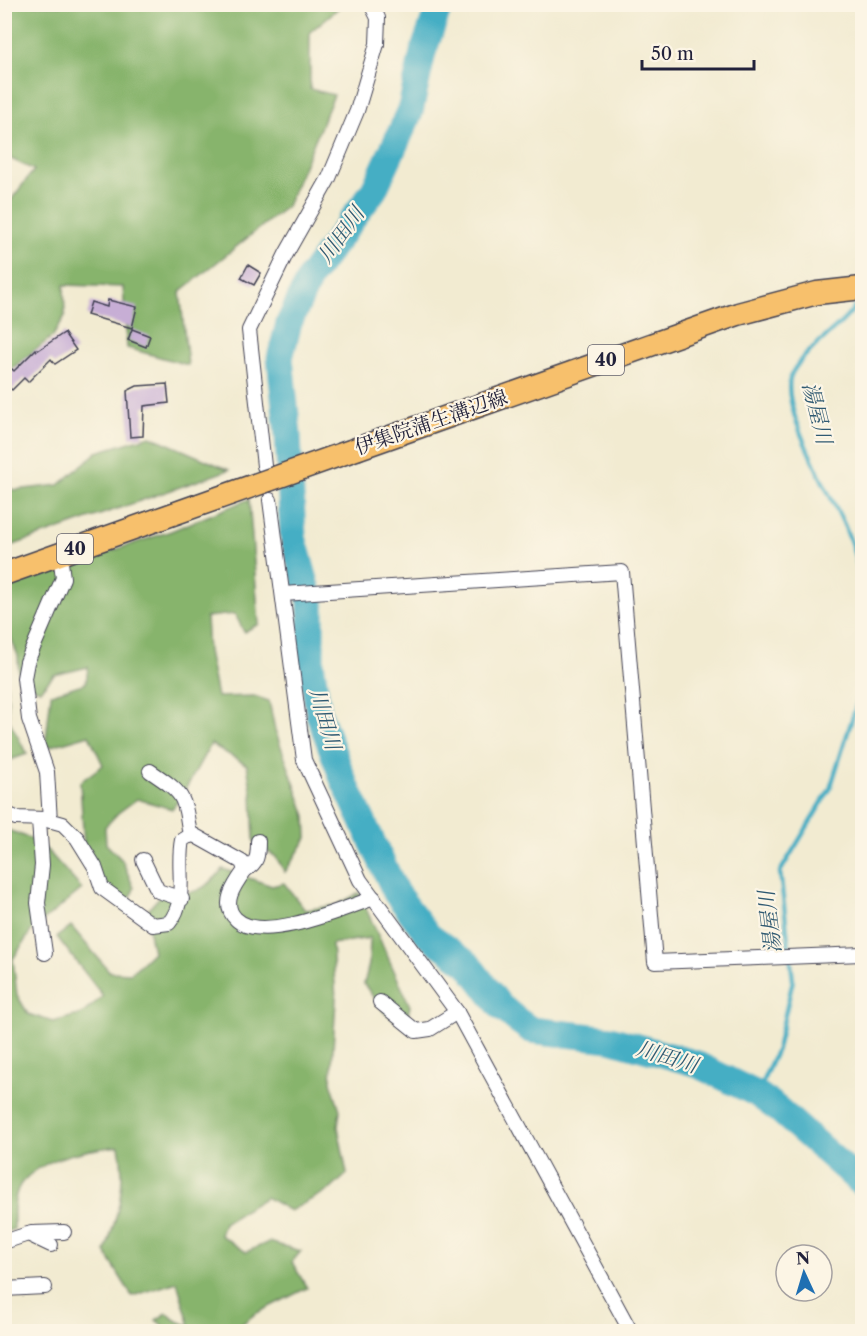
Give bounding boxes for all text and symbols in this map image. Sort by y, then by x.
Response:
scale bar [642,33,754,71]
text: 50 m [651,43,694,65]
water label: 川田川 [312,200,370,268]
road number: 40 [588,345,624,375]
water label: 湯屋川 [798,379,838,448]
street label: 伊集院蒲生溝辺線 [351,385,511,459]
road number: 40 [57,534,93,564]
water label: 川田川 [305,685,347,755]
water label: 湯屋川 [753,887,786,955]
water label: 川田川 [633,1035,703,1078]
north arrow [774,1243,834,1303]
text: N [795,1248,811,1268]

